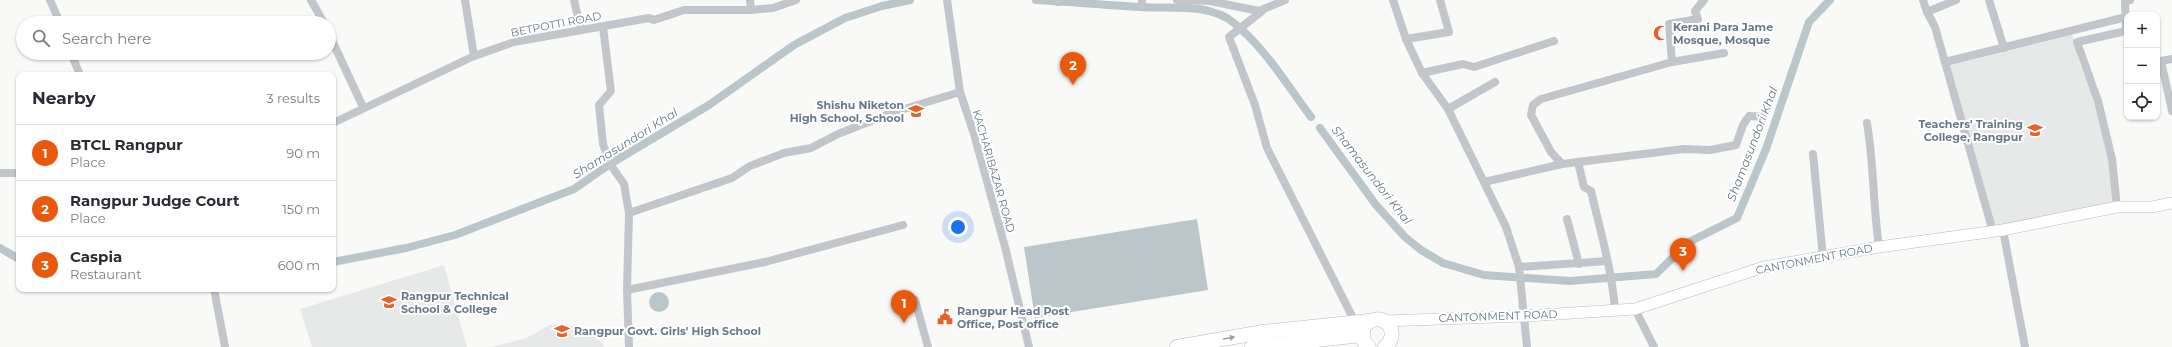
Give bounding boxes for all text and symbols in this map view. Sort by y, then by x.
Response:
street label: BETPOTTI ROAD [510,8,602,40]
map controls [2124,12,2160,120]
button: + [2124,12,2160,48]
search box [16,16,336,60]
place label: Kerani Para Jame Mosque, Mosque [1673,20,1773,47]
mosque icon: Kerani Para Jame Mosque, Mosque [1652,24,1670,42]
icon: search [30,27,52,49]
text: Search here [62,29,151,48]
button: − [2124,48,2160,84]
pin: 2 [1060,52,1086,85]
water label: Shamasundori Khal [1723,84,1781,203]
button: locate [2124,84,2160,120]
text: Nearby [32,88,96,108]
text: 3 results [266,90,320,106]
place label: Shishu Niketon High School, School [790,98,904,125]
school or university icon: Shishu Niketon High School, School [907,102,925,120]
water label: Shamasundori Khal [570,104,681,181]
street label: KACHARIBAZAR ROAD [970,108,1018,234]
place label: Teachers' Training College, Rangpur [1919,117,2023,144]
school or university icon: Teachers' Training College, Rangpur [2026,121,2044,139]
water label: Shamasundori Khal [1329,123,1416,228]
text: BTCL Rangpur [70,135,183,154]
text: 1 [42,145,48,161]
text: 90 m [286,145,320,161]
text: Place [70,154,106,170]
text: Rangpur Judge Court [70,191,240,210]
text: 2 [41,201,49,217]
text: 150 m [282,201,320,217]
text: Place [70,210,106,226]
your location [948,217,968,237]
pin: 3 [1670,238,1696,271]
street label: CANTONMENT ROAD [1754,241,1874,277]
text: Caspia [70,247,122,266]
text: 3 [41,257,49,273]
text: 600 m [278,257,320,273]
text: Restaurant [70,266,141,282]
place label: Rangpur Technical School & College [401,289,509,316]
pin: 1 [891,290,917,323]
school or university icon: Rangpur Technical School & College [380,293,398,311]
place label: Rangpur Head Post Office, Post office [957,304,1069,331]
street label: CANTONMENT ROAD [1438,307,1558,325]
public building icon: Rangpur Head Post Office, Post office [936,308,954,326]
school or university icon: Rangpur Govt. Girls' High School [553,322,571,340]
place label: Rangpur Govt. Girls' High School [574,324,761,338]
one-way arrow [1223,335,1235,341]

